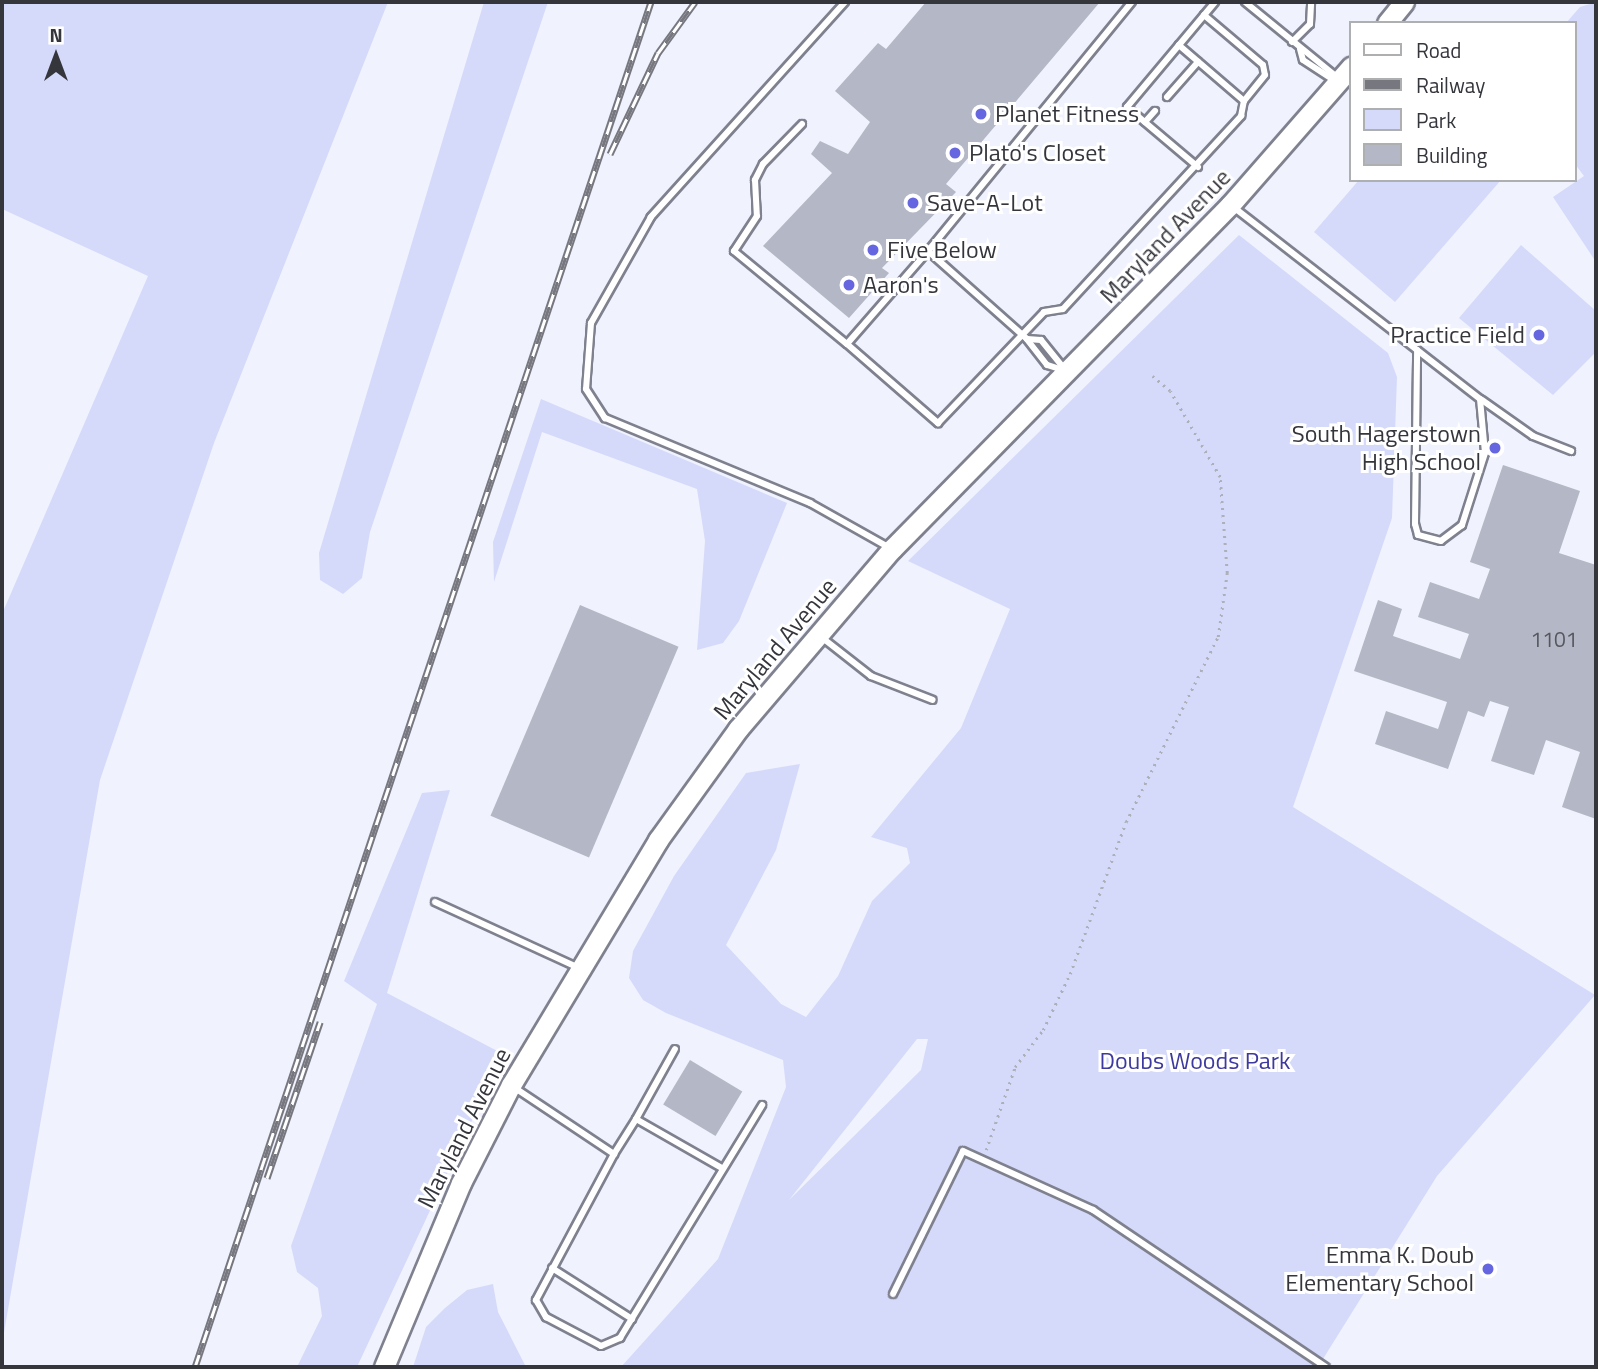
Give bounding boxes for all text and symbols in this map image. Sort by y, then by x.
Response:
text: N [49,20,63,49]
north arrow [21,21,91,91]
legend [1350,21,1577,182]
text: Road [1416,34,1461,66]
text: Railway [1416,69,1485,101]
place label: Planet Fitness [995,100,1139,128]
text: Park [1416,104,1456,136]
marker: Planet Fitness [973,106,989,122]
place label: Plato's Closet [969,139,1106,167]
text: Building [1416,139,1487,171]
marker: Plato's Closet [947,145,963,161]
street label: Maryland Avenue [1094,163,1236,309]
place label: Save-A-Lot [927,189,1043,217]
marker: Save-A-Lot [905,195,921,211]
place label: Five Below [887,236,997,264]
marker: Five Below [865,242,881,258]
place label: Aaron's [863,271,939,299]
marker: Aaron's [841,277,857,293]
place label: Practice Field [1390,321,1525,349]
marker: Practice Field [1531,327,1547,343]
place label: South Hagerstown High School [1292,420,1481,476]
marker: South Hagerstown High School [1487,440,1503,456]
street label: Maryland Avenue [708,572,842,726]
house number: 1101 [1530,626,1578,652]
street label: Maryland Avenue [411,1043,517,1213]
park label: Doubs Woods Park [1099,1047,1291,1075]
place label: Emma K. Doub Elementary School [1285,1241,1474,1297]
marker: Emma K. Doub Elementary School [1480,1261,1496,1277]

